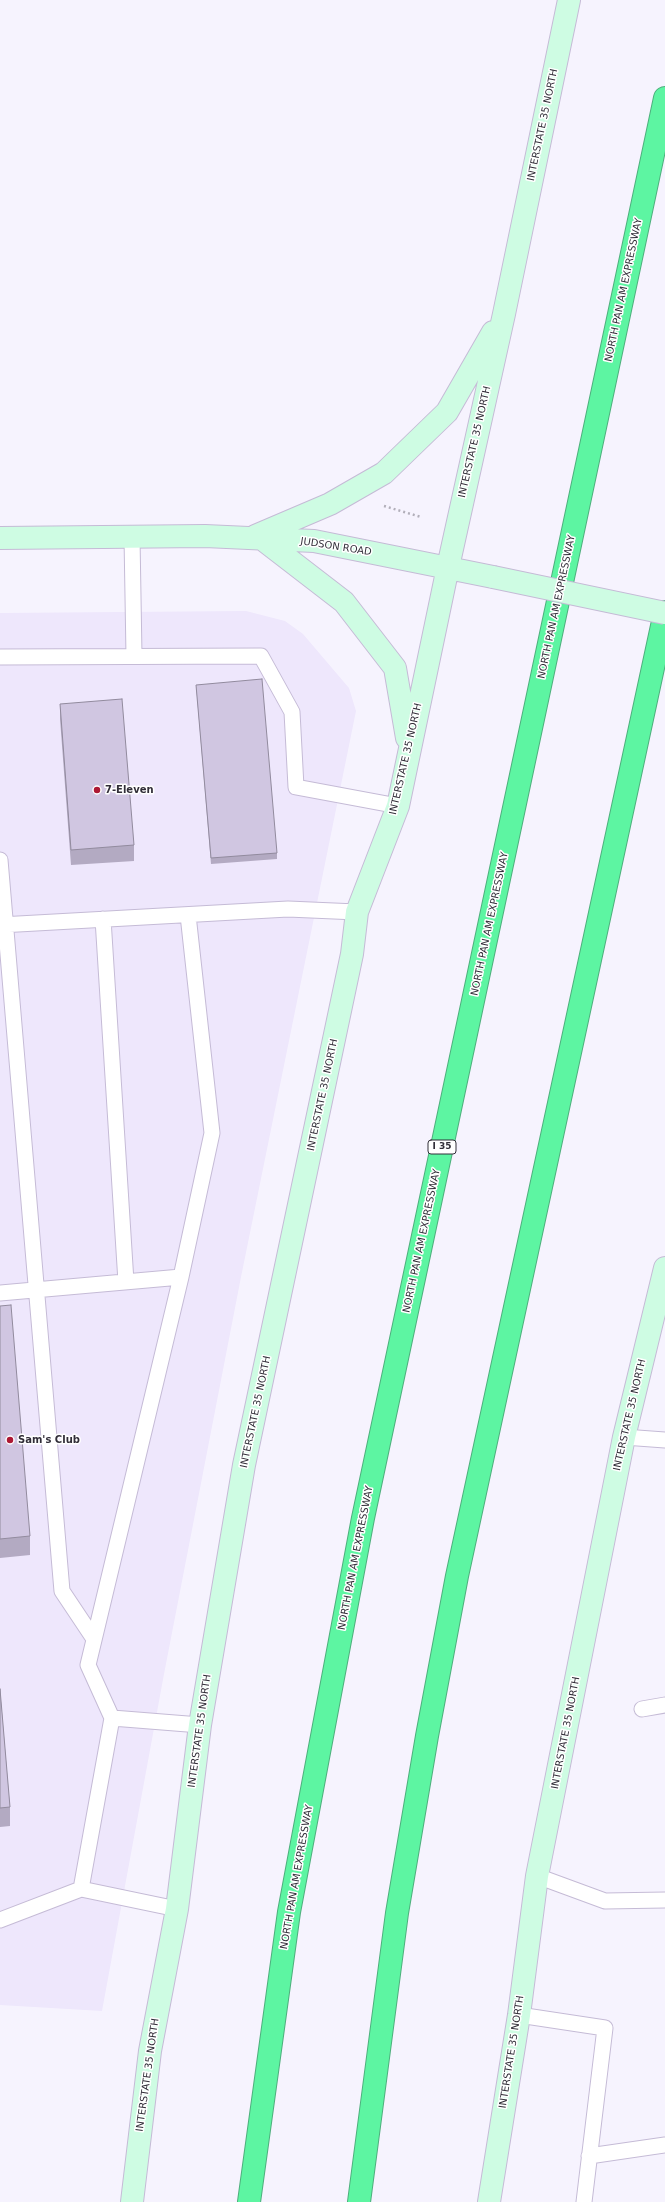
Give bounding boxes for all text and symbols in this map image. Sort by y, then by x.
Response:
street label: INTERSTATE 35 NORTH [525,68,561,182]
street label: NORTH PAN AM EXPRESSWAY [603,217,645,363]
street label: INTERSTATE 35 NORTH [456,385,494,499]
street label: NORTH PAN AM EXPRESSWAY [536,534,578,680]
street label: JUDSON ROAD [299,535,373,559]
street label: INTERSTATE 35 NORTH [387,702,425,816]
place label: 7-Eleven [105,784,154,796]
marker: 7-Eleven [92,785,102,795]
street label: NORTH PAN AM EXPRESSWAY [469,851,511,997]
street label: INTERSTATE 35 NORTH [305,1038,341,1152]
road number: I 35 [428,1140,456,1154]
street label: NORTH PAN AM EXPRESSWAY [401,1168,443,1314]
street label: INTERSTATE 35 NORTH [238,1355,274,1469]
street label: INTERSTATE 35 NORTH [611,1358,649,1472]
place label: Sam's Club [18,1434,80,1446]
marker: Sam's Club [5,1435,15,1445]
street label: NORTH PAN AM EXPRESSWAY [336,1485,376,1631]
street label: INTERSTATE 35 NORTH [186,1674,214,1788]
street label: INTERSTATE 35 NORTH [549,1676,583,1790]
street label: NORTH PAN AM EXPRESSWAY [278,1804,316,1950]
street label: INTERSTATE 35 NORTH [497,1995,527,2109]
street label: INTERSTATE 35 NORTH [134,2018,162,2132]

